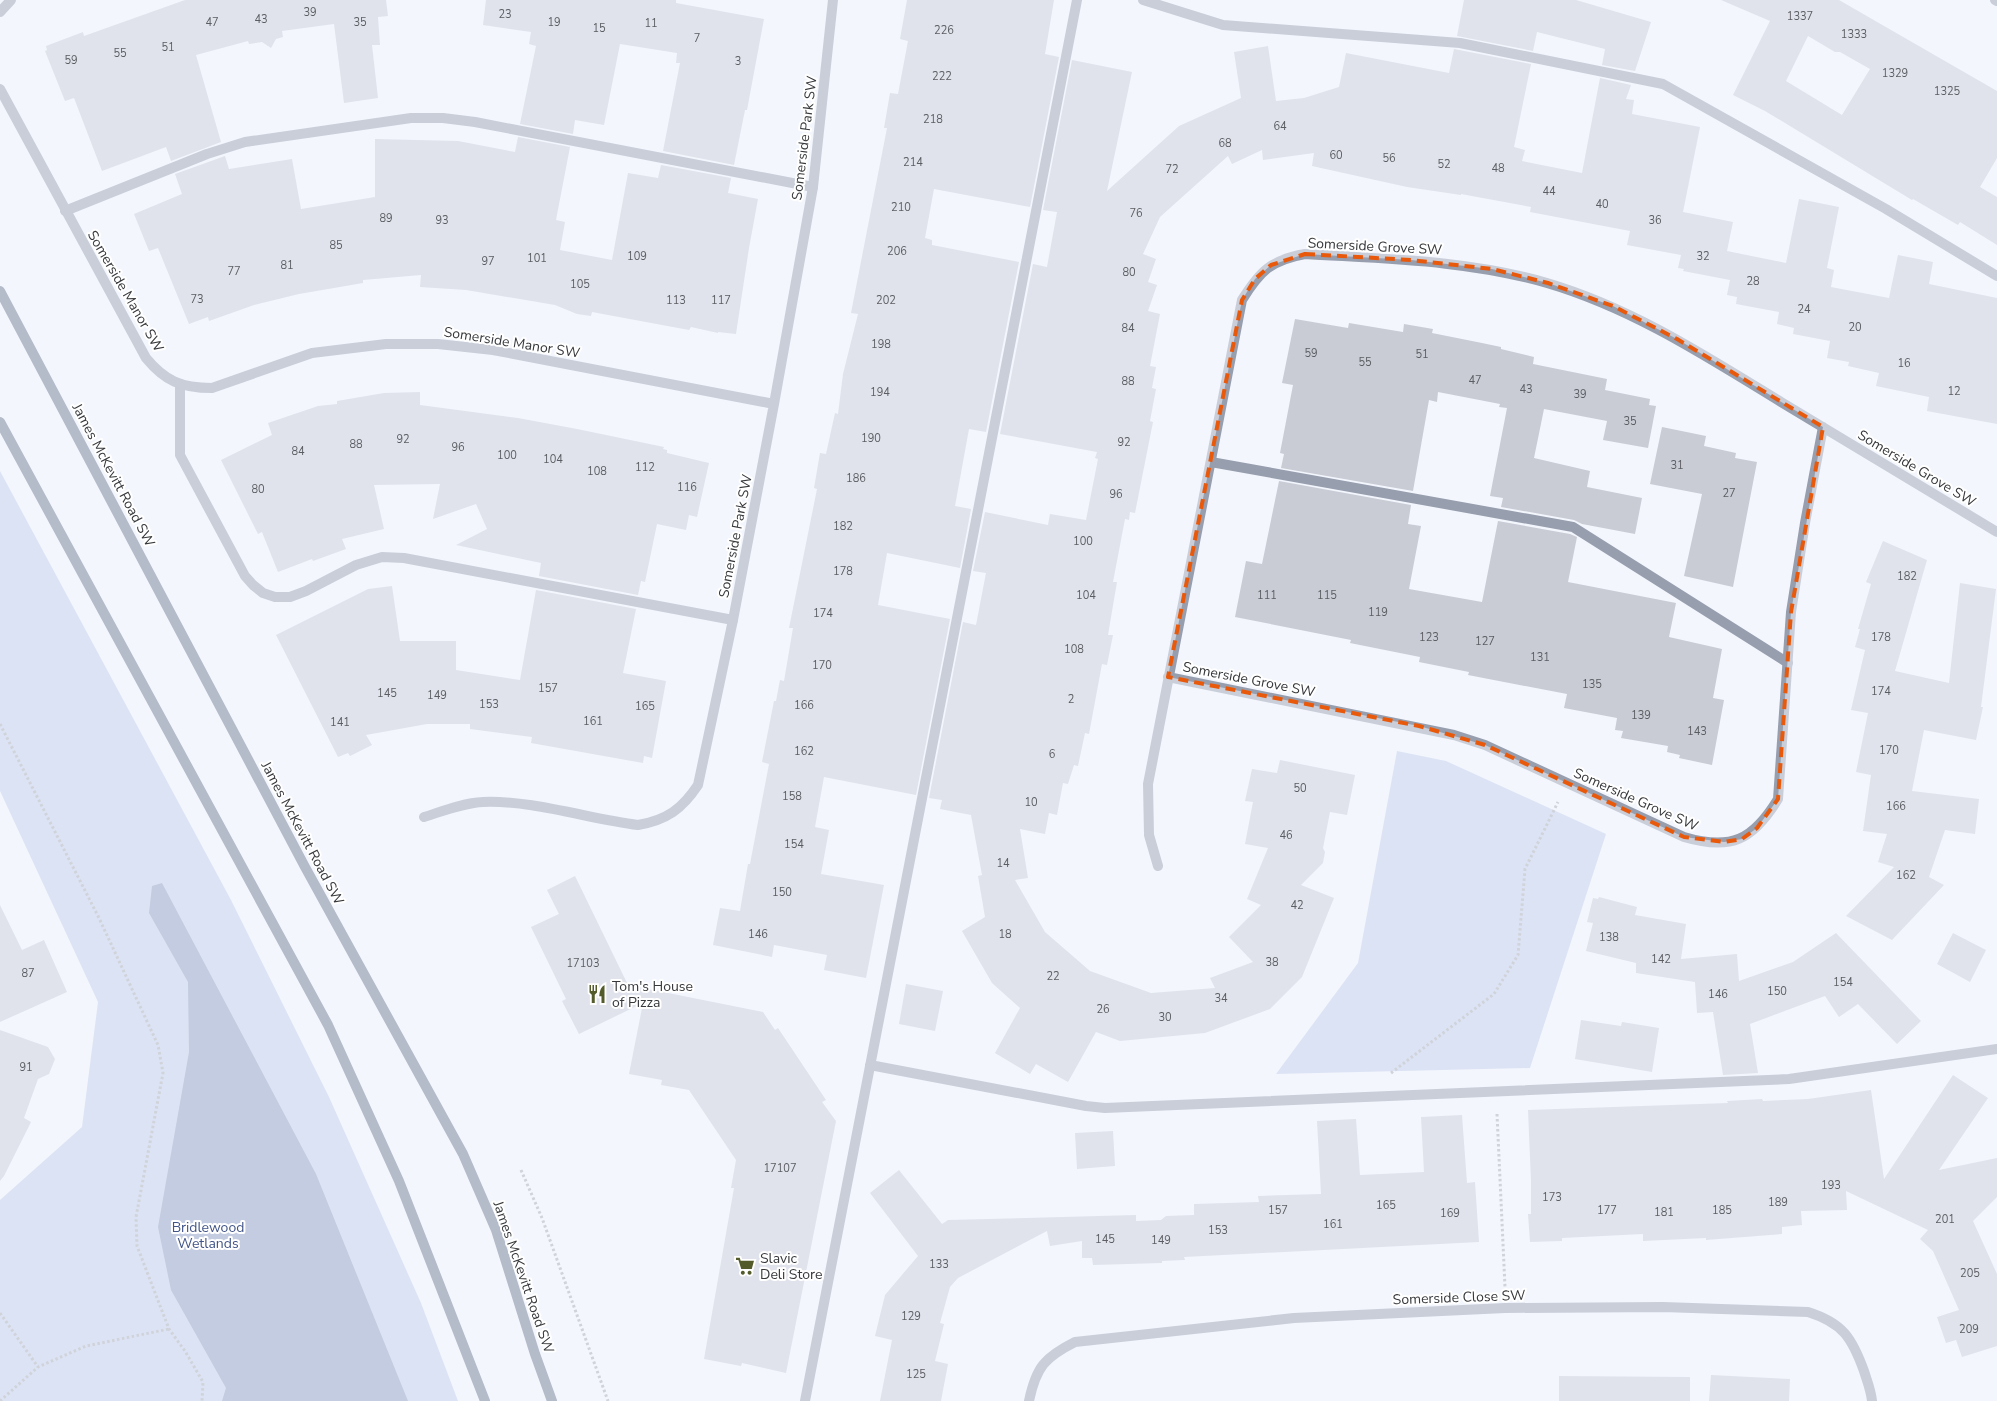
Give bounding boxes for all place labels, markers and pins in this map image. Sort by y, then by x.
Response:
place label: Tom's House of Pizza [612,977,693,1012]
restaurant icon: Tom's House of Pizza [586,983,608,1005]
place label: Slavic Deli Store [760,1249,822,1284]
supermarket icon: Slavic Deli Store [734,1255,756,1277]

